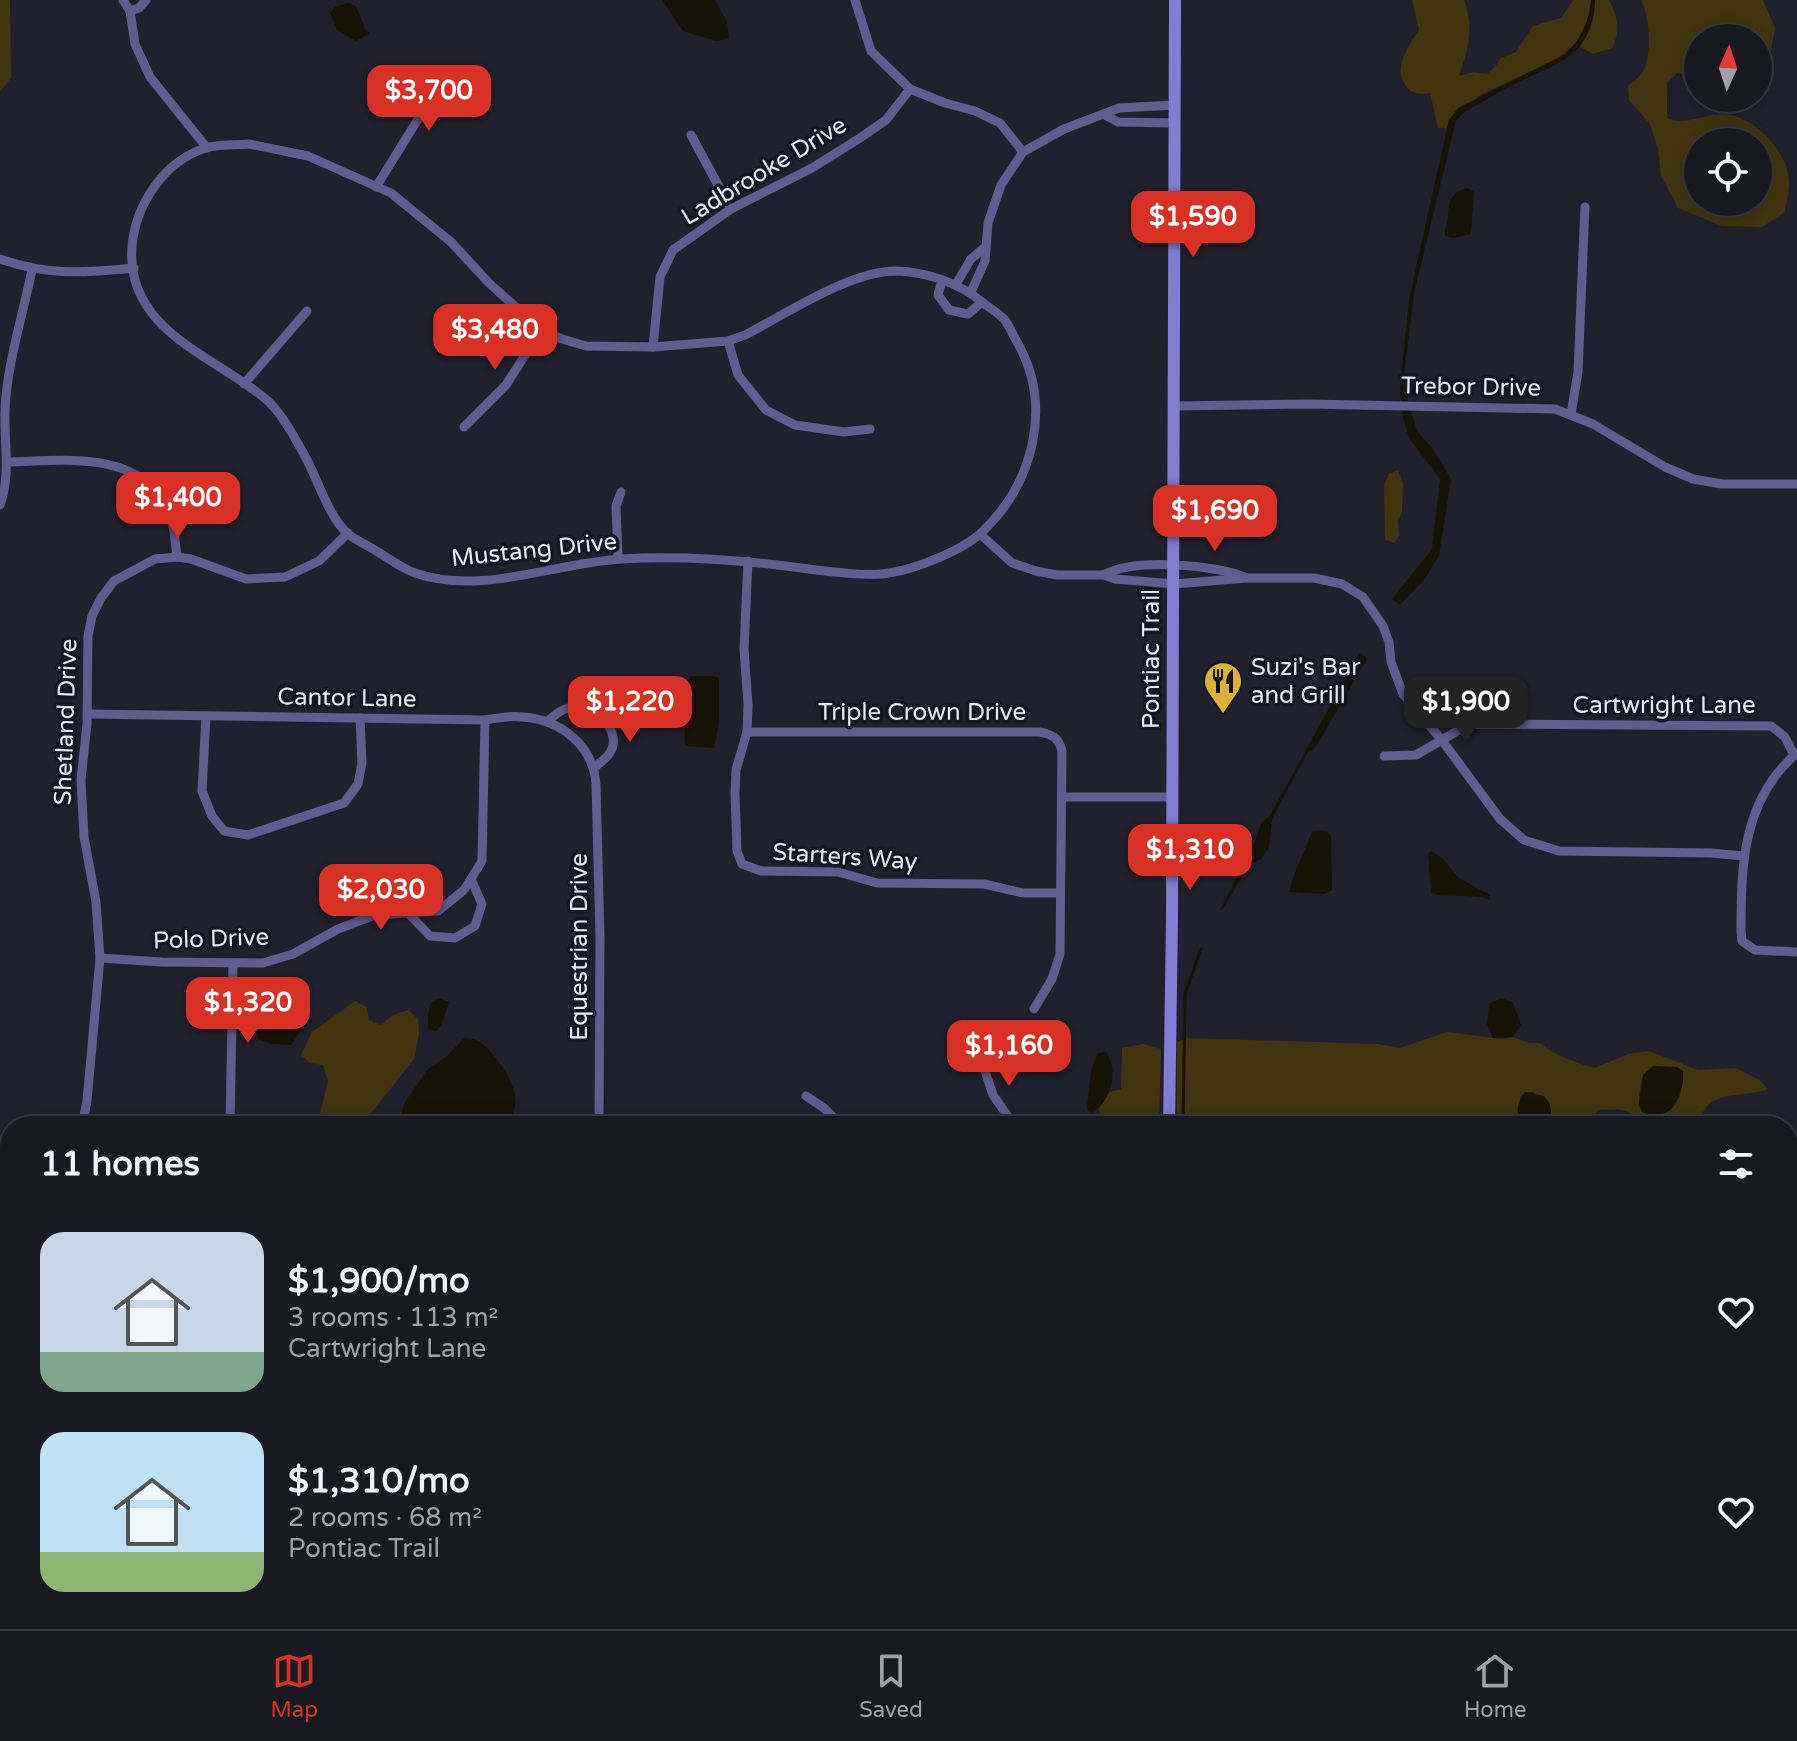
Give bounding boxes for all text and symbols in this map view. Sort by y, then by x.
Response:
north arrow [1684,24,1772,112]
map controls [1684,24,1772,216]
pin: $3,700 [364,65,494,133]
text: $3,700 [385,75,473,106]
street label: Ladbrooke Drive [676,110,852,232]
button: locate [1684,128,1772,216]
pin: $1,590 [1128,191,1258,259]
text: $1,590 [1149,201,1237,232]
pin: $3,480 [430,304,560,372]
text: $3,480 [451,314,539,345]
street label: Trebor Drive [1401,371,1541,403]
pin: $1,400 [113,472,243,540]
text: $1,400 [134,482,222,513]
pin: $1,690 [1150,485,1280,553]
text: $1,690 [1171,495,1259,526]
street label: Mustang Drive [450,527,618,573]
street label: Pontiac Trail [1137,589,1166,729]
street label: Shetland Drive [49,638,83,806]
place label: Suzi's Bar and Grill [1251,653,1361,710]
restaurant icon: Suzi's Bar and Grill [1202,660,1244,715]
pin: $1,220 [565,676,695,744]
pin: $1,900 [1401,676,1531,744]
street label: Cantor Lane [277,682,417,714]
text: $1,220 [586,686,674,717]
text: $1,900 [1422,686,1510,717]
street label: Cartwright Lane [1573,691,1755,720]
street label: Triple Crown Drive [818,698,1026,727]
pin: $1,310 [1125,824,1255,892]
text: $1,310 [1146,834,1234,865]
street label: Starters Way [772,837,918,877]
street label: Equestrian Drive [565,853,594,1041]
pin: $2,030 [316,864,446,932]
text: $2,030 [337,874,425,905]
street label: Polo Drive [152,922,270,956]
pin: $1,320 [183,977,313,1045]
text: $1,320 [204,987,292,1018]
pin: $1,160 [944,1020,1074,1088]
text: $1,160 [965,1030,1053,1061]
icon: filters [1714,1142,1758,1186]
text: 11 homes [40,1144,200,1185]
text: $1,900/mo [288,1261,470,1302]
icon: home [104,1264,200,1360]
icon: heart [1714,1290,1758,1334]
text: 3 rooms · 113 m² [288,1302,498,1333]
text: Cartwright Lane [288,1333,486,1364]
text: $1,310/mo [288,1461,470,1502]
icon: home [104,1464,200,1560]
icon: heart [1714,1490,1758,1534]
text: 2 rooms · 68 m² [288,1502,482,1533]
text: Pontiac Trail [288,1533,440,1564]
tab: Map [271,1649,318,1723]
tab: Saved [859,1649,923,1723]
tab: Home [1464,1649,1526,1723]

